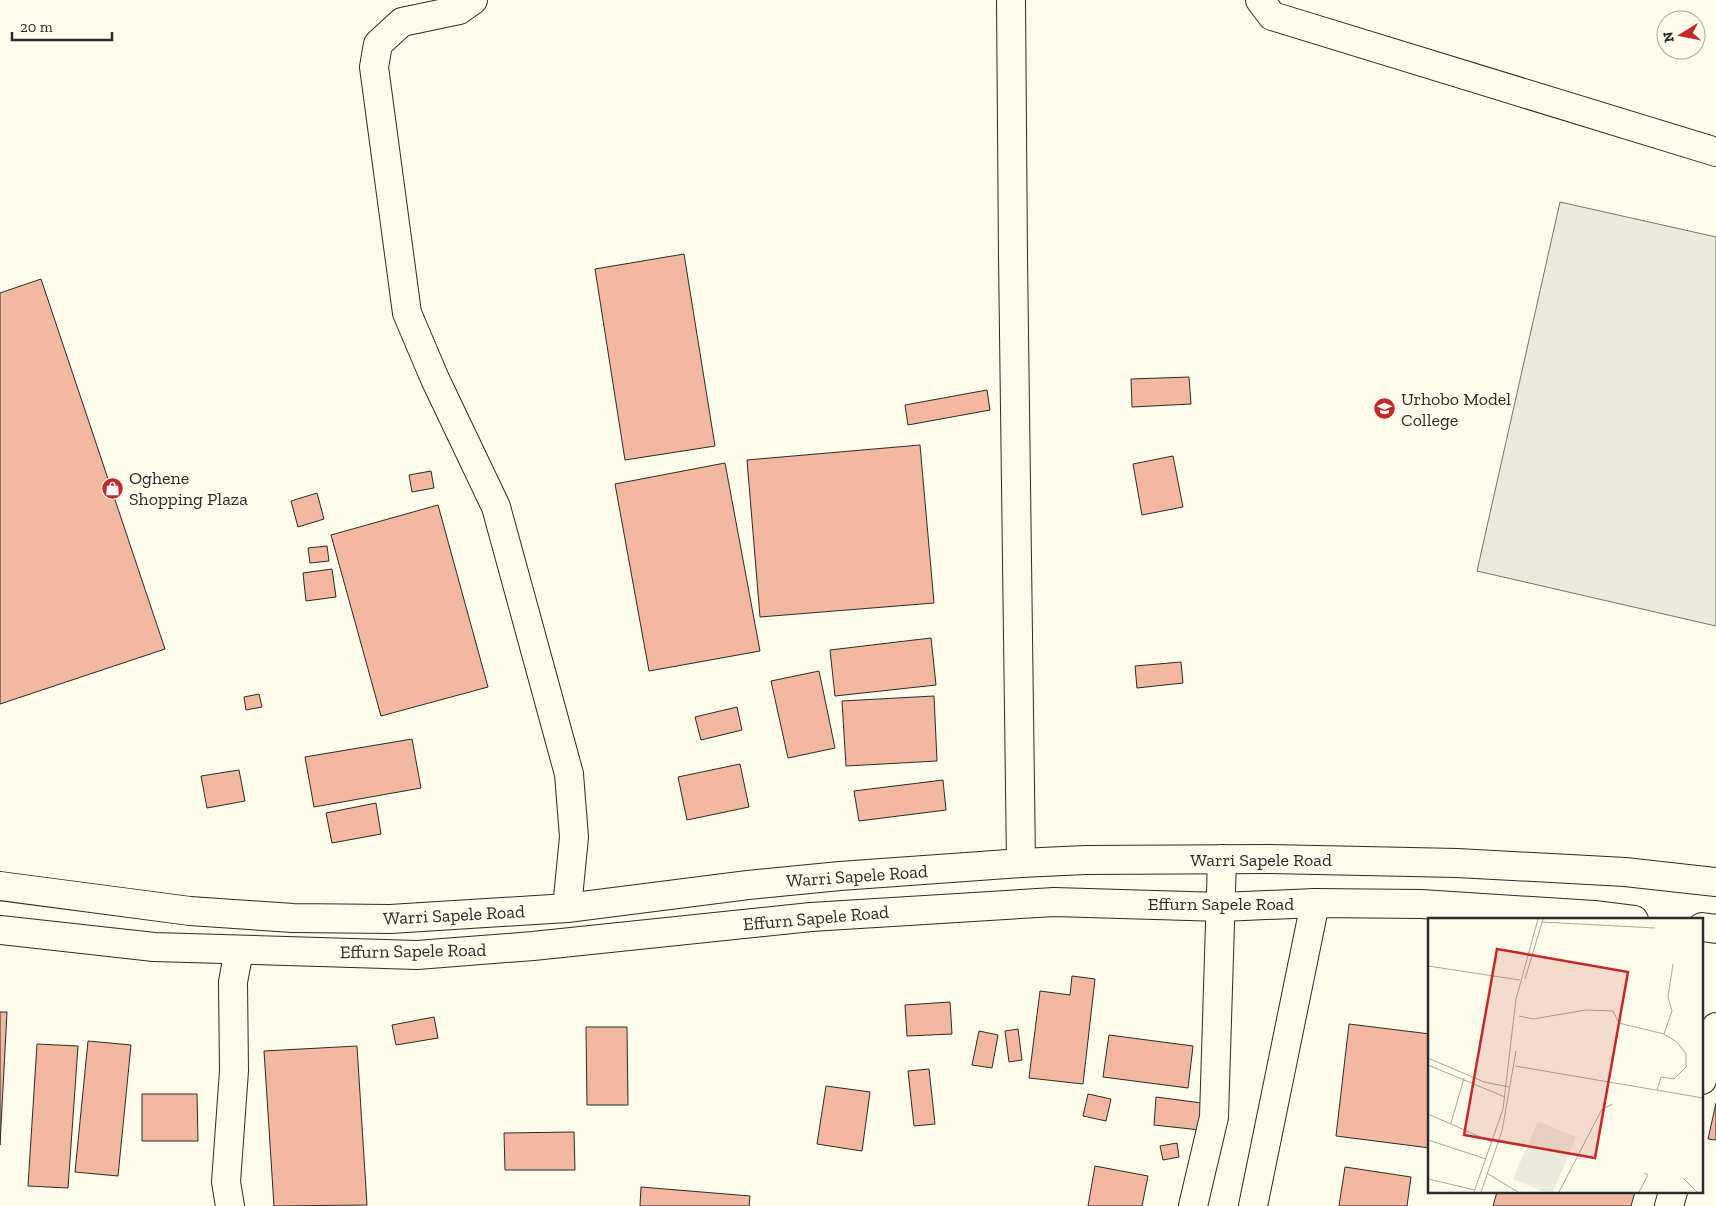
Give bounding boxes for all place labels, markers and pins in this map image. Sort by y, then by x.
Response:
place label: Urhobo Model College [1401,388,1511,431]
school or university icon: Urhobo Model College [1373,397,1397,421]
place label: Oghene Shopping Plaza [129,467,248,510]
shop icon: Oghene Shopping Plaza [101,476,125,500]

